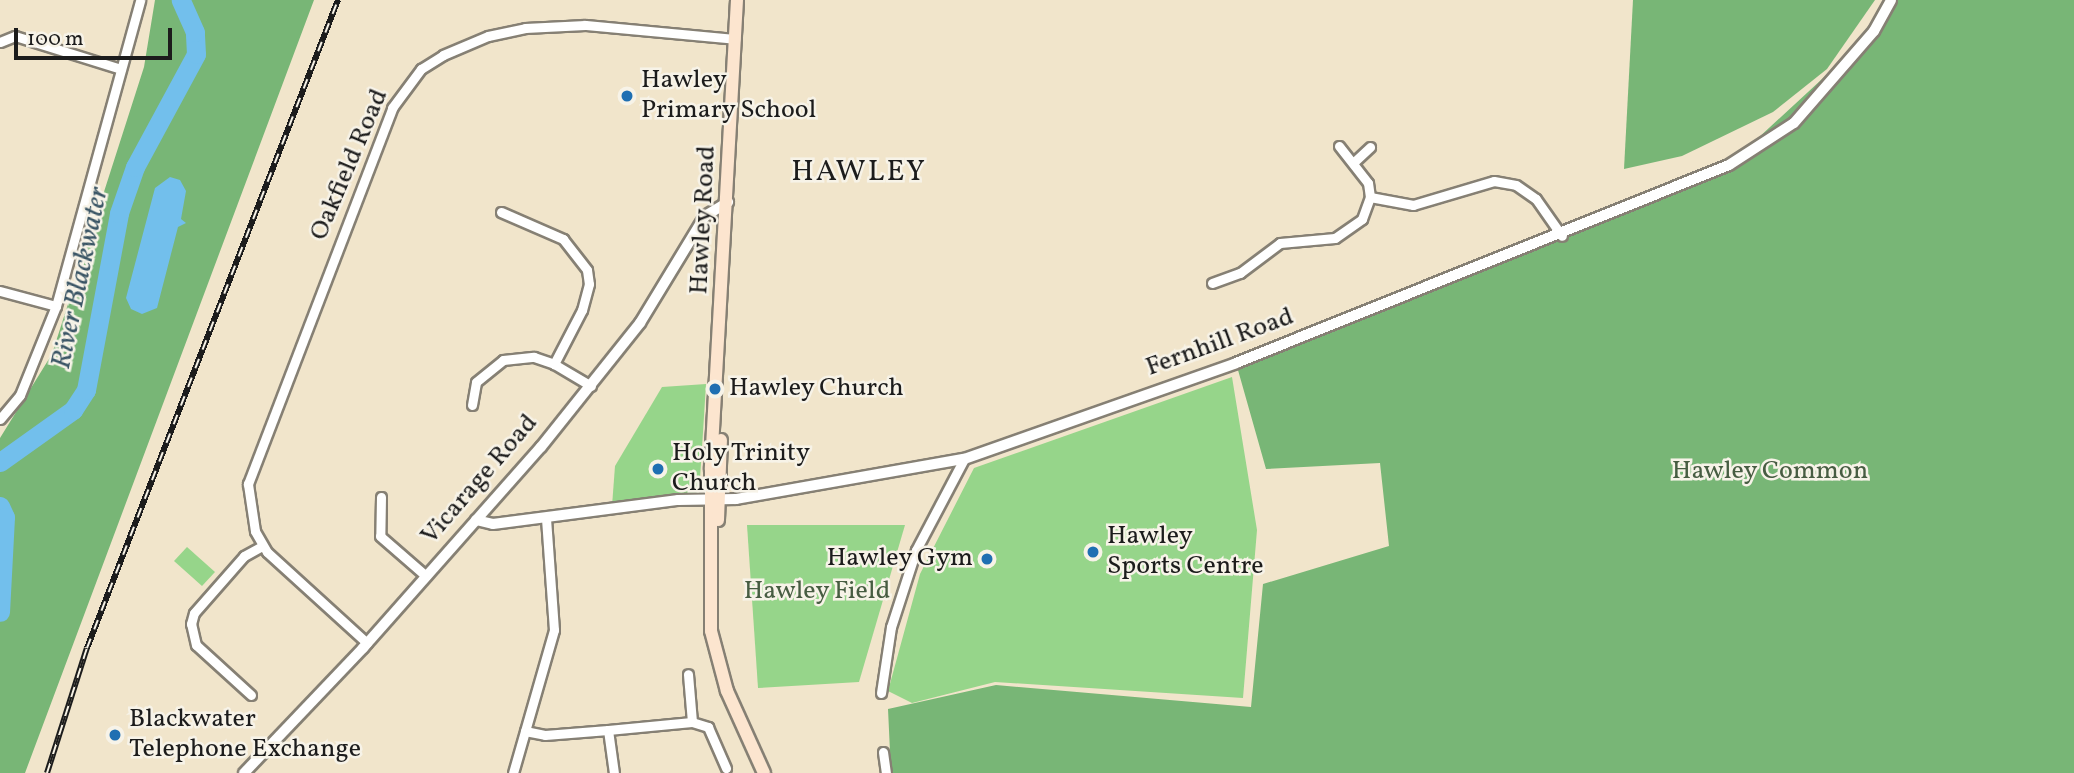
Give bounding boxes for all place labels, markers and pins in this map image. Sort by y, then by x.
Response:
place label: Hawley Primary School [641,65,817,126]
marker: Hawley Primary School [619,88,635,104]
place label: Hawley Church [729,373,904,405]
marker: Hawley Church [707,381,723,397]
place label: Holy Trinity Church [672,438,812,500]
marker: Holy Trinity Church [650,461,666,477]
place label: Hawley Sports Centre [1107,521,1264,582]
place label: Hawley Gym [826,543,973,575]
marker: Hawley Sports Centre [1085,544,1101,560]
marker: Hawley Gym [979,551,995,567]
place label: Blackwater Telephone Exchange [129,704,361,766]
marker: Blackwater Telephone Exchange [107,727,123,743]

